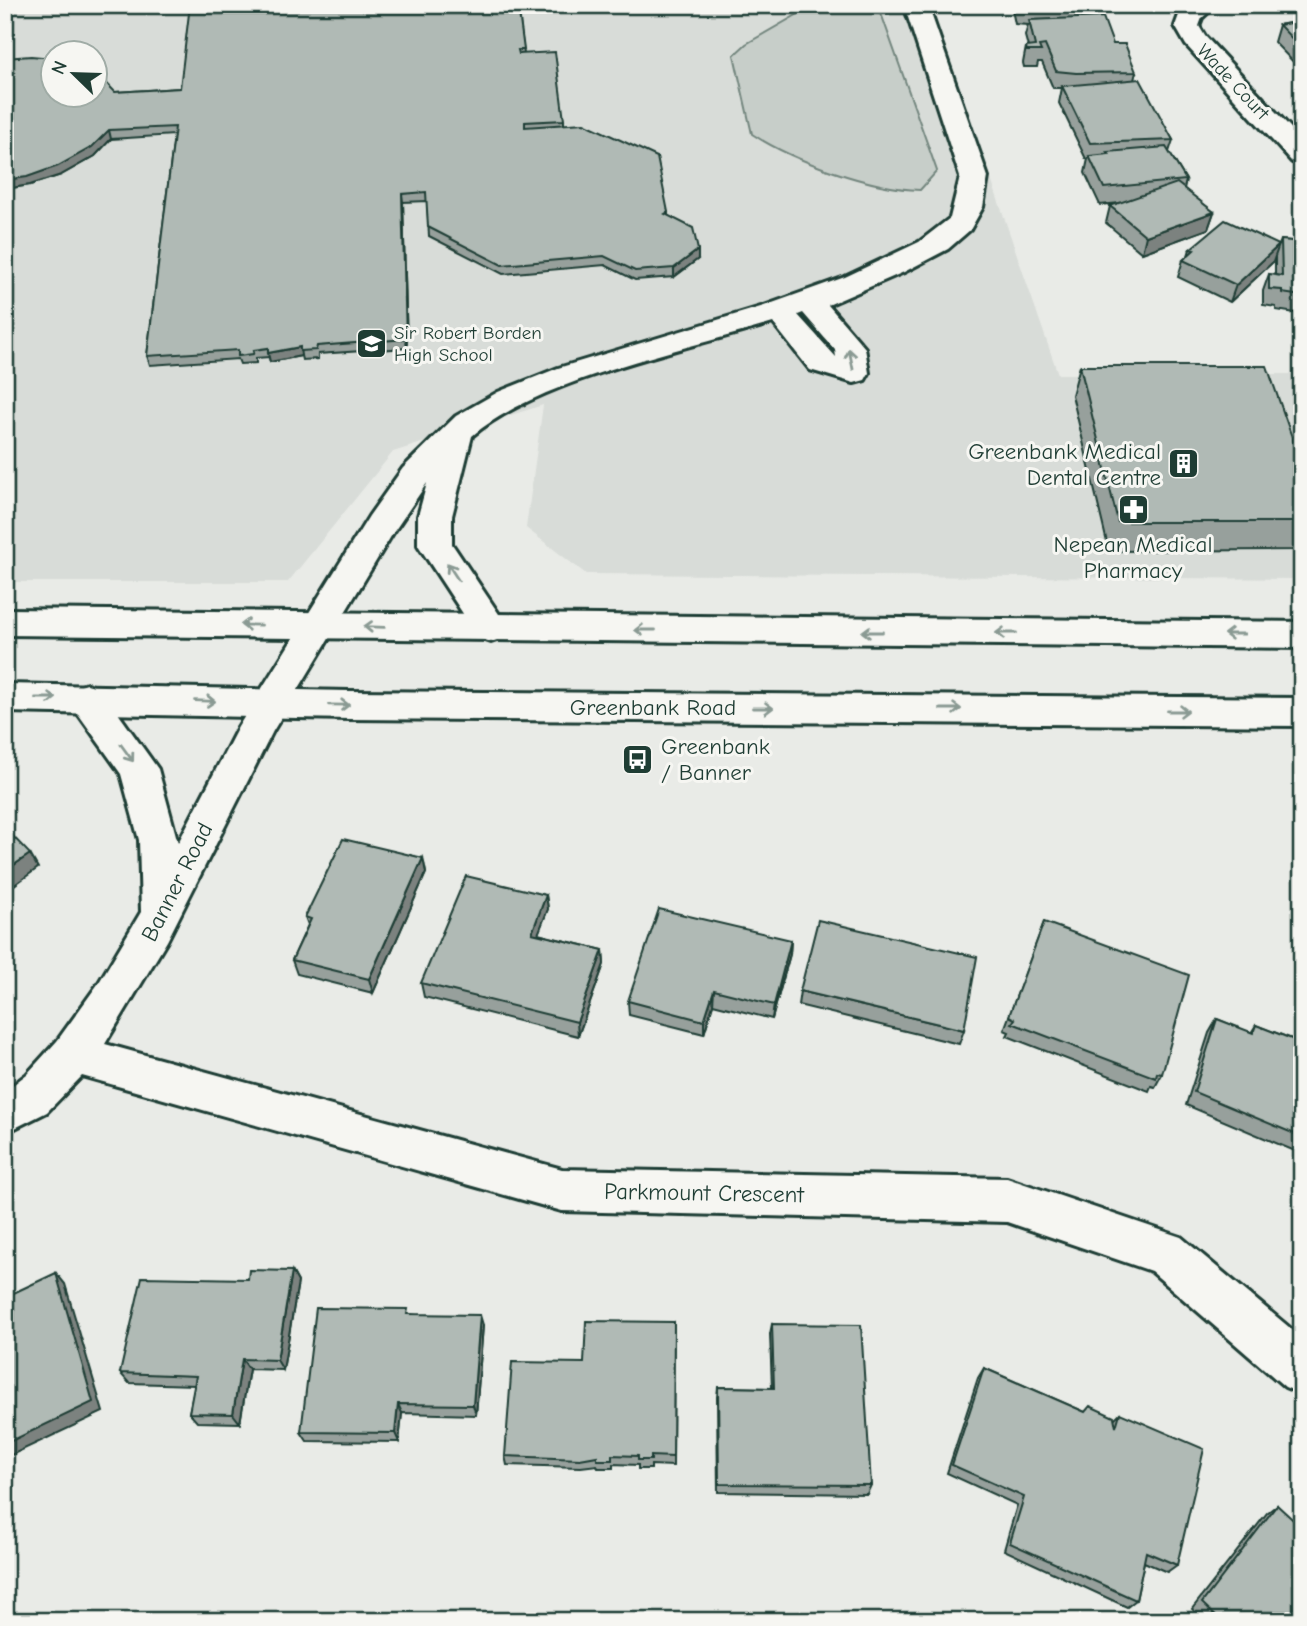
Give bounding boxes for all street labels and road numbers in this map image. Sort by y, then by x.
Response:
street label: Wade Court [1192,40,1274,125]
street label: Greenbank Road [570,694,736,721]
street label: Banner Road [136,818,218,946]
street label: Parkmount Crescent [604,1178,805,1208]

